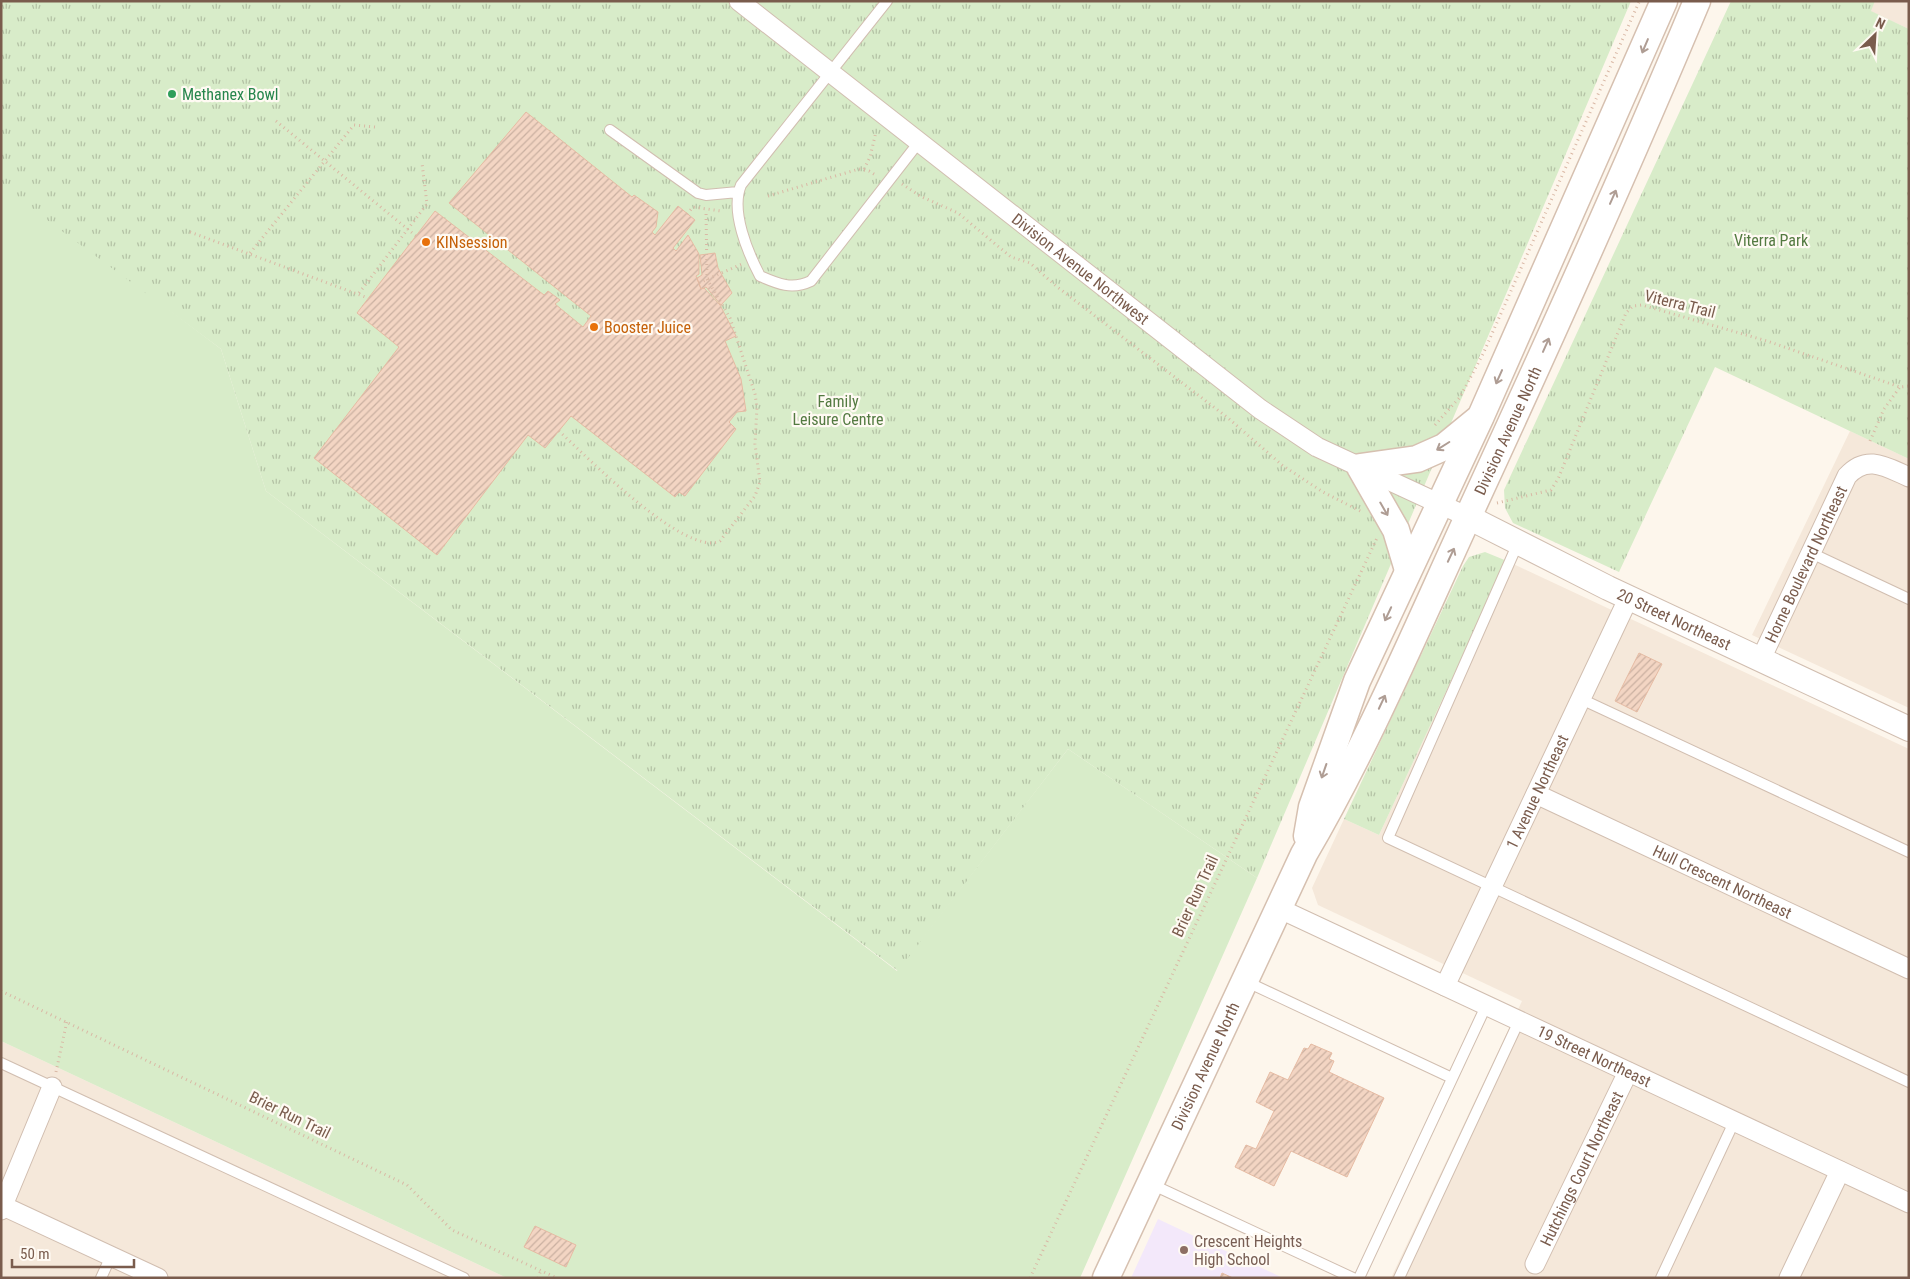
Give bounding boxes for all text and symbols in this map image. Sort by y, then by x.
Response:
north arrow [1850,10,1900,60]
text: N [1873,14,1888,32]
one-way arrow [1639,38,1649,53]
place label: Methanex Bowl [182,85,279,104]
marker: Methanex Bowl [166,88,178,100]
one-way arrow [1609,190,1618,205]
street label: Division Avenue Northwest [1008,209,1153,328]
park label: Viterra Park [1734,231,1809,250]
place label: KINsession [436,233,507,252]
marker: KINsession [420,236,432,248]
street label: Viterra Trail [1642,286,1718,322]
place label: Booster Juice [604,318,691,337]
marker: Booster Juice [588,321,600,333]
one-way arrow [1541,338,1551,353]
street label: Division Avenue North [1470,363,1545,498]
one-way arrow [1494,369,1504,384]
park label: Family Leisure Centre [793,392,884,429]
one-way arrow [1436,441,1450,452]
street label: Horne Boulevard Northeast [1761,482,1851,645]
one-way arrow [1380,501,1389,516]
one-way arrow [1446,548,1456,563]
street label: 20 Street Northeast [1614,584,1734,654]
one-way arrow [1382,606,1392,621]
one-way arrow [1377,695,1387,710]
street label: 1 Avenue Northeast [1502,731,1572,852]
one-way arrow [1319,763,1328,779]
street label: Hull Crescent Northeast [1650,841,1795,922]
street label: Brier Run Trail [1168,852,1222,940]
street label: Division Avenue North [1167,999,1243,1133]
street label: 19 Street Northeast [1534,1021,1654,1091]
street label: Brier Run Trail [246,1087,334,1143]
street label: Hutchings Court Northeast [1536,1088,1627,1249]
place label: Crescent Heights High School [1194,1232,1302,1269]
scale bar [12,1236,135,1268]
marker: Crescent Heights High School [1178,1244,1190,1256]
text: 50 m [20,1245,50,1263]

